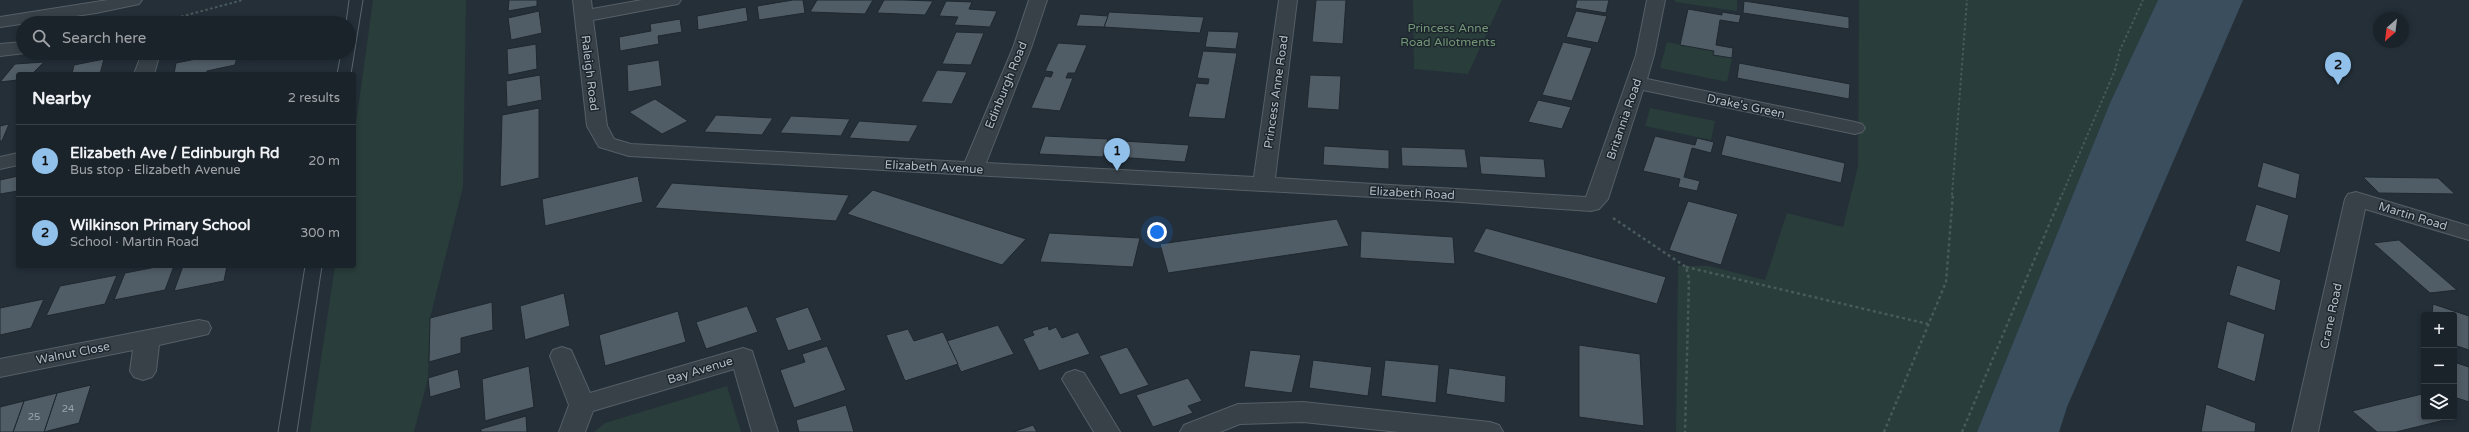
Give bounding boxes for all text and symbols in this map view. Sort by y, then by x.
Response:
north arrow [2373,12,2409,48]
search box [16,16,356,60]
park label: Princess Anne Road Allotments [1400,21,1496,49]
icon: search [30,27,52,49]
text: Search here [62,29,146,47]
street label: Raleigh Road [578,34,602,112]
street label: Princess Anne Road [1261,34,1291,150]
street label: Edinburgh Road [982,39,1030,131]
pin: 2 [2325,52,2351,85]
street label: Britannia Road [1604,77,1644,161]
text: Nearby [32,88,91,109]
text: 2 results [288,90,340,106]
street label: Drake's Green [1706,91,1786,121]
pin: 1 [1104,138,1130,171]
text: Elizabeth Ave / Edinburgh Rd [70,144,280,162]
text: 1 [41,153,49,169]
text: 20 m [308,153,340,169]
street label: Elizabeth Avenue [884,157,984,177]
text: Bus stop · Elizabeth Avenue [70,162,241,178]
street label: Elizabeth Road [1369,184,1455,202]
street label: Martin Road [2377,199,2449,233]
text: Wilkinson Primary School [70,216,251,234]
your location [1147,222,1167,242]
text: 2 [41,225,49,241]
text: 300 m [300,225,340,241]
text: School · Martin Road [70,234,199,250]
street label: Crane Road [2317,282,2345,350]
map controls [2421,312,2457,420]
button: + [2421,312,2457,348]
street label: Walnut Close [35,339,111,367]
button: − [2421,348,2457,384]
street label: Bay Avenue [666,353,735,387]
button: layers [2421,384,2457,420]
house number: 24 [62,403,74,415]
house number: 25 [28,411,40,423]

